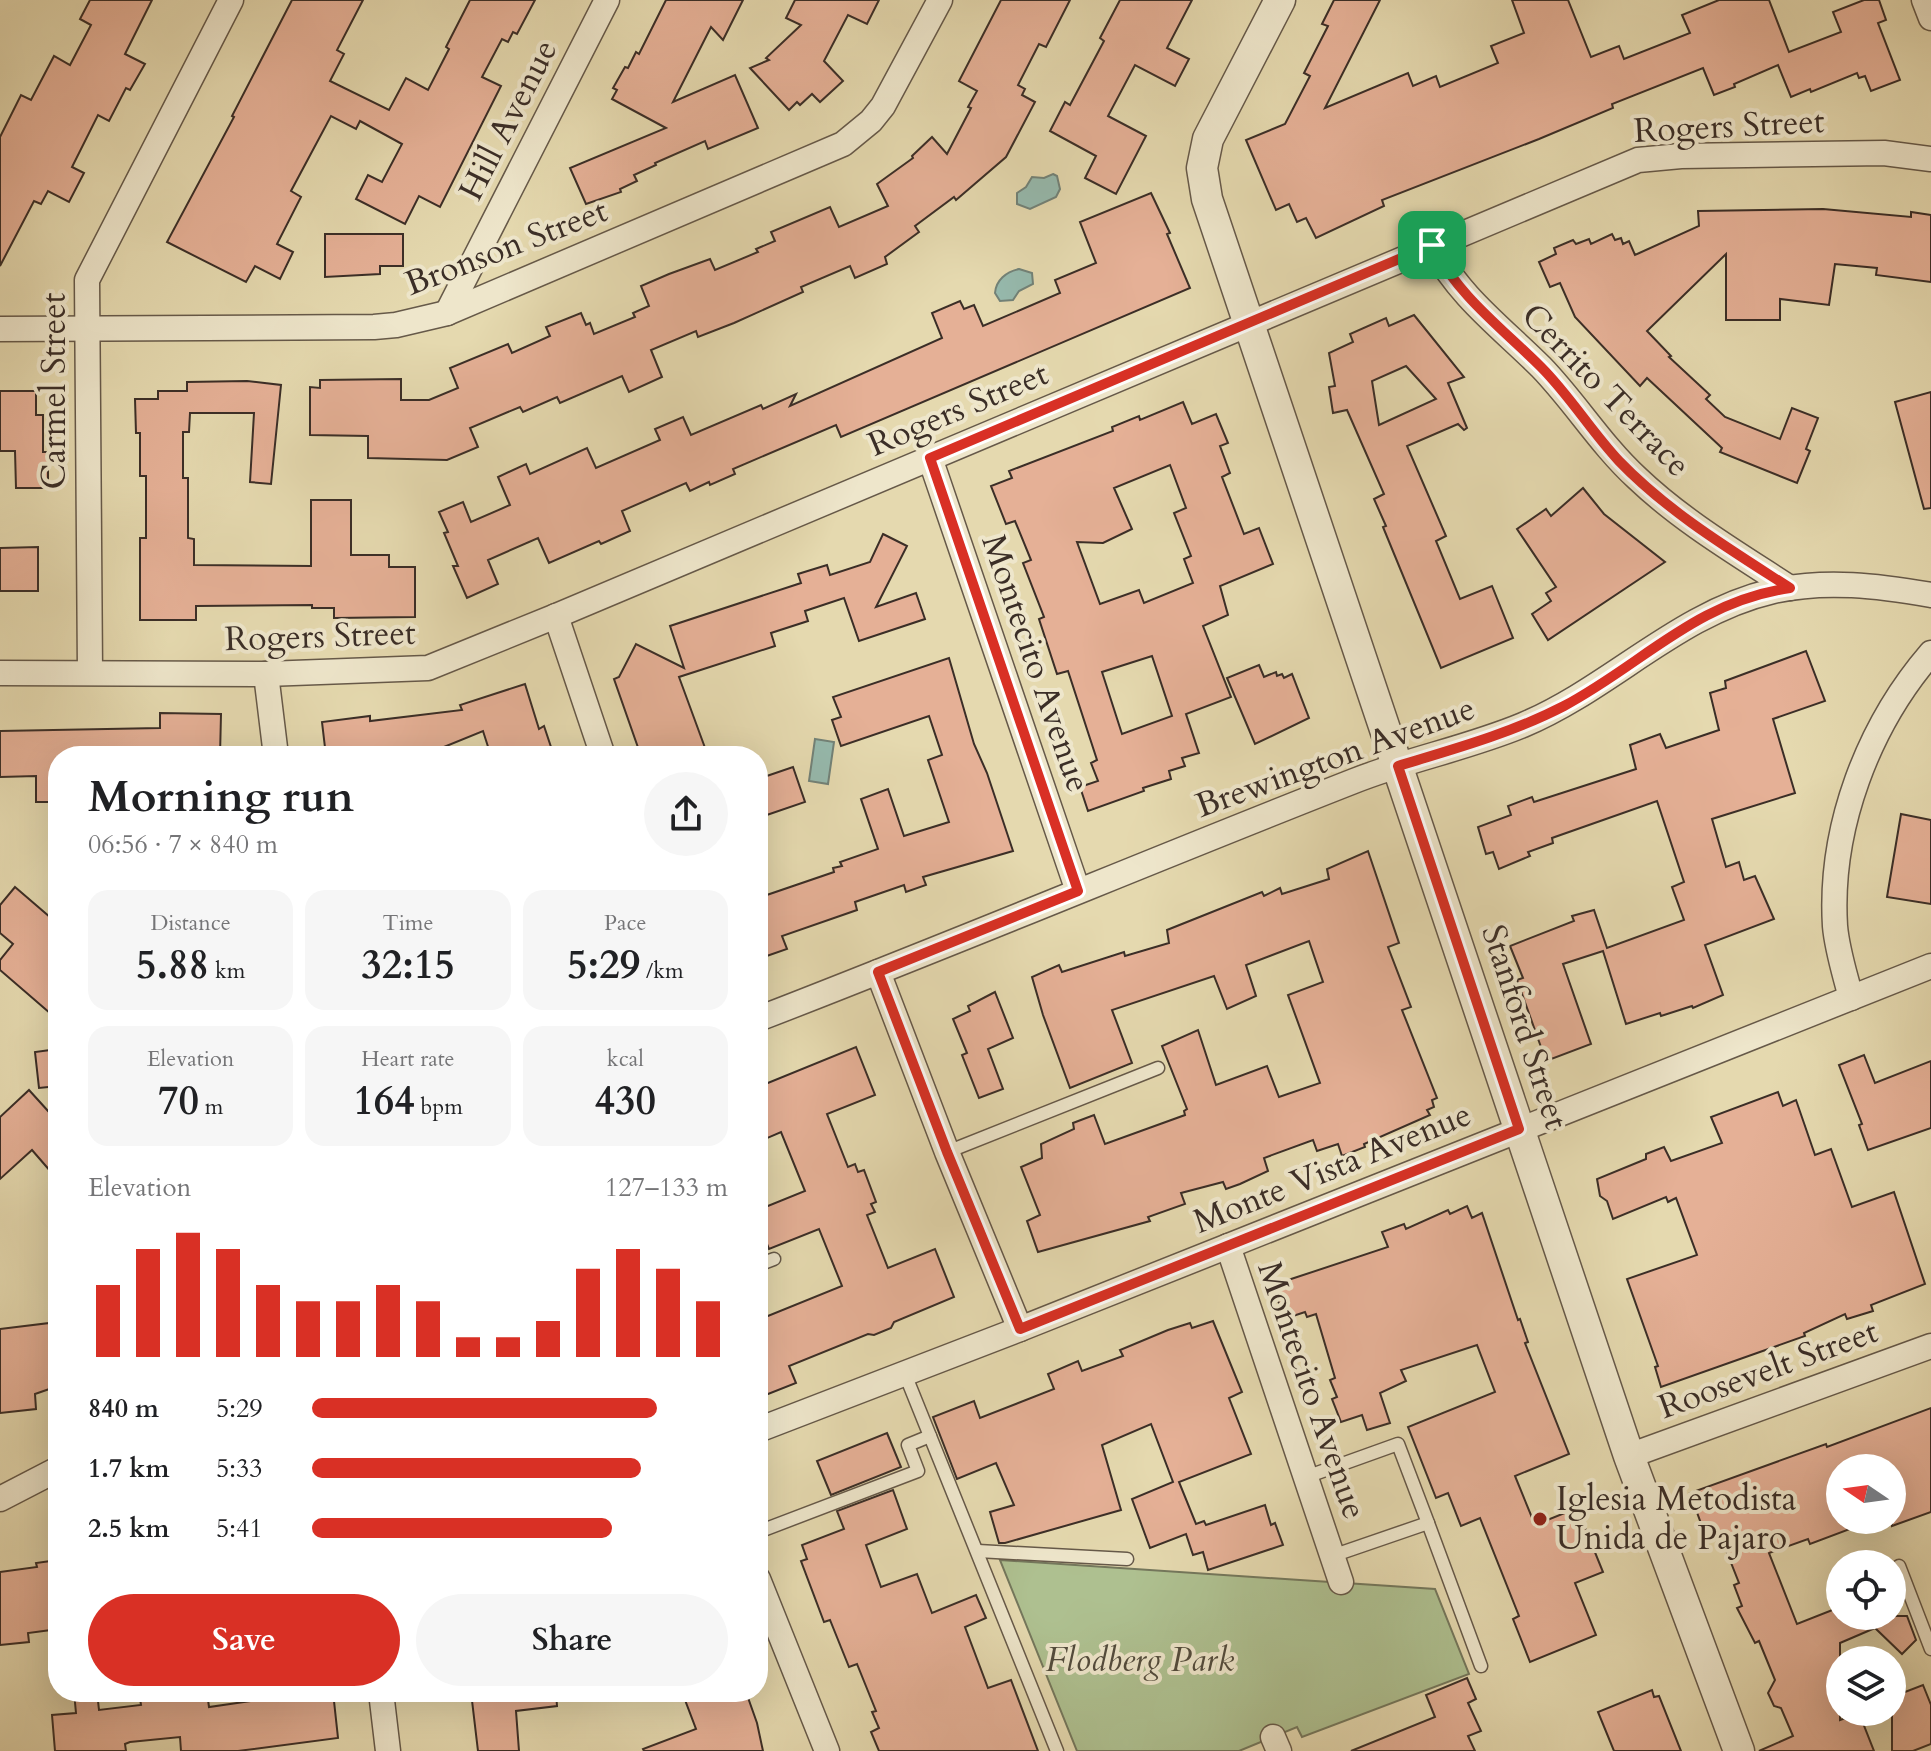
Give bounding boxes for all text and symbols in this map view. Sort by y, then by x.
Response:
street label: Hill Avenue [448,32,568,208]
street label: Rogers Street [1632,98,1826,154]
street label: Bronson Street [398,187,614,307]
pin [1398,211,1466,279]
icon: arrive [1410,223,1454,267]
street label: Carmel Street [31,292,77,489]
street label: Cerrito Terrace [1511,293,1701,487]
street label: Rogers Street [861,350,1055,468]
street label: Montecito Avenue [970,528,1102,798]
street label: Rogers Street [224,610,417,662]
street label: Brewington Avenue [1189,685,1481,829]
text: Morning run [88,767,354,827]
button: share [644,772,728,856]
text: 06:56 · 7 × 840 m [88,827,278,862]
text: Distance [150,908,231,938]
text: Time [383,908,433,938]
text: Pace [604,908,647,938]
street label: Stanford Street [1470,919,1580,1135]
text: 5.88 [136,938,209,993]
text: 32:15 [361,938,455,993]
text: 5:29 [567,938,640,993]
text: km [209,956,245,986]
text: /km [640,956,684,986]
text: Elevation [147,1044,234,1074]
text: Heart rate [361,1044,455,1074]
text: kcal [607,1044,644,1074]
text: 70 [158,1074,199,1129]
text: 164 [353,1074,415,1129]
text: 430 [595,1074,656,1129]
street label: Monte Vista Avenue [1186,1091,1478,1245]
text: m [199,1092,223,1122]
text: bpm [415,1092,463,1122]
text: Elevation [88,1170,191,1205]
text: 127–133 m [605,1170,728,1205]
street label: Montecito Avenue [1246,1255,1378,1525]
street label: Roosevelt Street [1652,1308,1884,1430]
text: 840 m [88,1391,159,1426]
text: 5:29 [216,1391,263,1426]
text: 1.7 km [88,1451,169,1486]
text: 5:33 [216,1451,263,1486]
north arrow [1826,1454,1906,1534]
map controls [1826,1454,1906,1726]
place label: Iglesia Metodista Unida de Pajaro [1556,1476,1797,1561]
marker: Iglesia Metodista Unida de Pajaro [1531,1510,1549,1528]
text: 2.5 km [88,1511,169,1546]
text: 5:41 [216,1511,263,1546]
button: locate [1826,1550,1906,1630]
button: Save [88,1594,400,1686]
button: Share [416,1594,728,1686]
park label: Flodberg Park [1046,1637,1234,1683]
button: layers [1826,1646,1906,1726]

